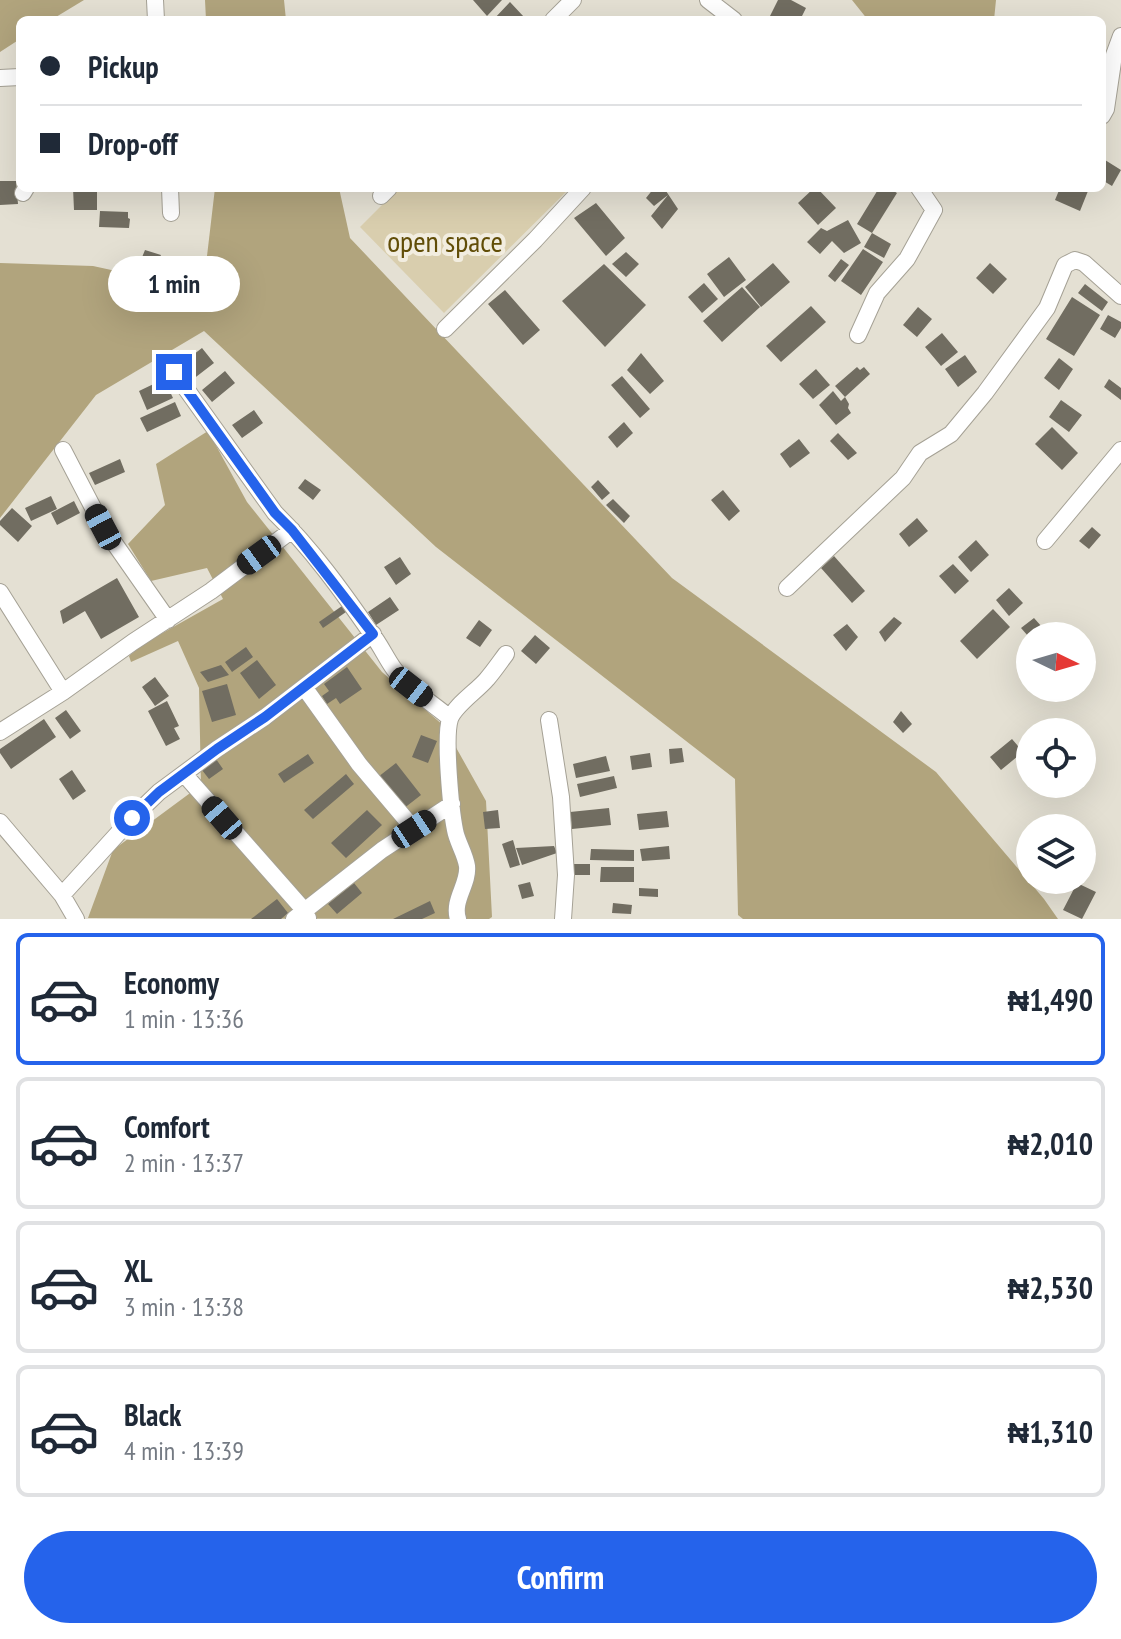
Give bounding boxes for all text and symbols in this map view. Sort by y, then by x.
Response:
text: Pickup [88,47,159,86]
text: Drop-off [88,124,178,163]
park label: open space [387,221,503,260]
callout: 1 min [108,256,240,312]
text: 1 min [148,267,200,300]
route end [156,354,192,390]
car [81,500,125,554]
car [233,531,285,579]
north arrow [1016,622,1096,702]
map controls [1016,622,1096,894]
car [385,663,437,711]
button: locate [1016,718,1096,798]
car [197,792,247,844]
route start [114,800,150,836]
car [387,806,441,852]
button: layers [1016,814,1096,894]
icon: car [28,963,100,1035]
text: Economy [124,963,219,1002]
text: ₦1,490 [1007,980,1093,1019]
text: 1 min · 13:36 [124,1002,244,1035]
icon: car [28,1107,100,1179]
text: Comfort [124,1107,210,1146]
text: ₦2,010 [1007,1124,1093,1163]
text: 2 min · 13:37 [124,1146,244,1179]
icon: car [28,1251,100,1323]
text: XL [124,1251,153,1290]
text: ₦2,530 [1007,1268,1093,1307]
text: 3 min · 13:38 [124,1290,244,1323]
icon: car [28,1395,100,1467]
text: Black [124,1395,181,1434]
text: ₦1,310 [1007,1412,1093,1451]
text: 4 min · 13:39 [124,1434,244,1467]
button: Confirm [24,1531,1097,1623]

